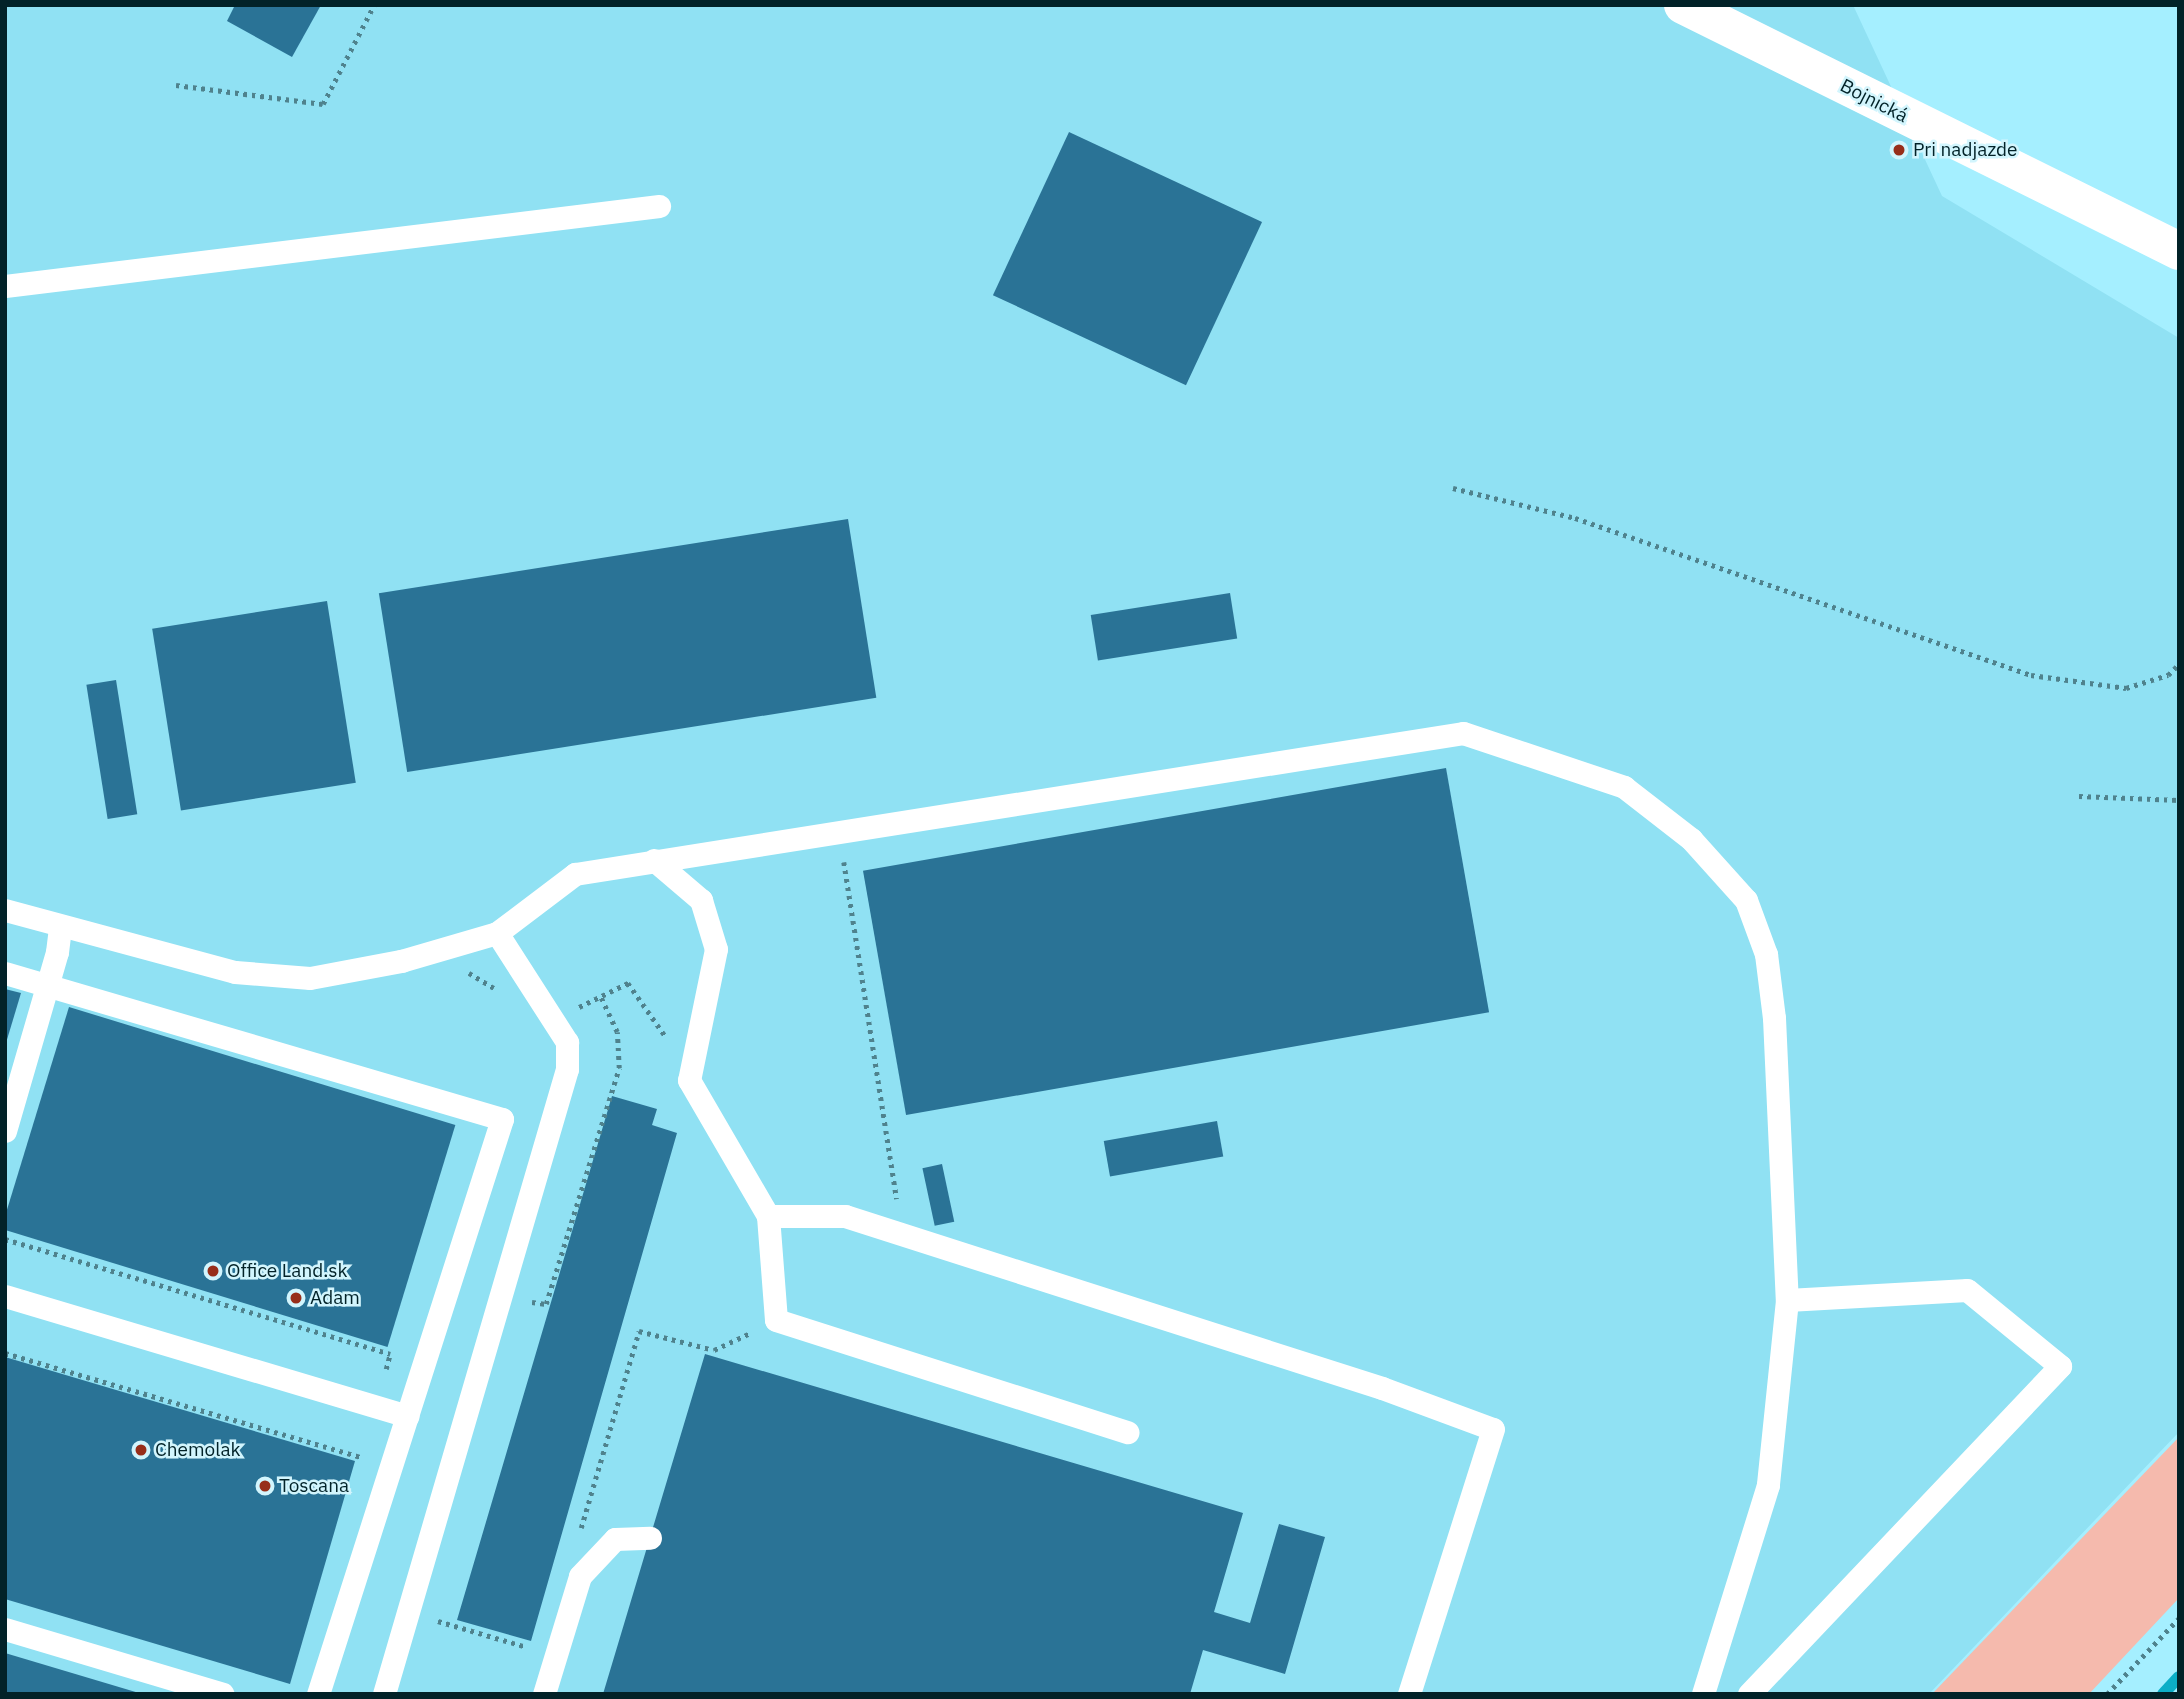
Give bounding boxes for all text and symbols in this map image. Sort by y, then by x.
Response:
street label: Bojnická [1836,74,1912,128]
place label: Pri nadjazde [1913,139,2017,161]
marker: Pri nadjazde [1891,142,1907,158]
place label: Office Land.sk [227,1260,348,1282]
marker: Office Land.sk [205,1263,221,1279]
place label: Adam [310,1287,360,1309]
marker: Adam [288,1290,304,1306]
place label: Chemolak [155,1439,241,1461]
marker: Chemolak [133,1442,149,1458]
place label: Toscana [279,1475,349,1497]
marker: Toscana [257,1478,273,1494]

